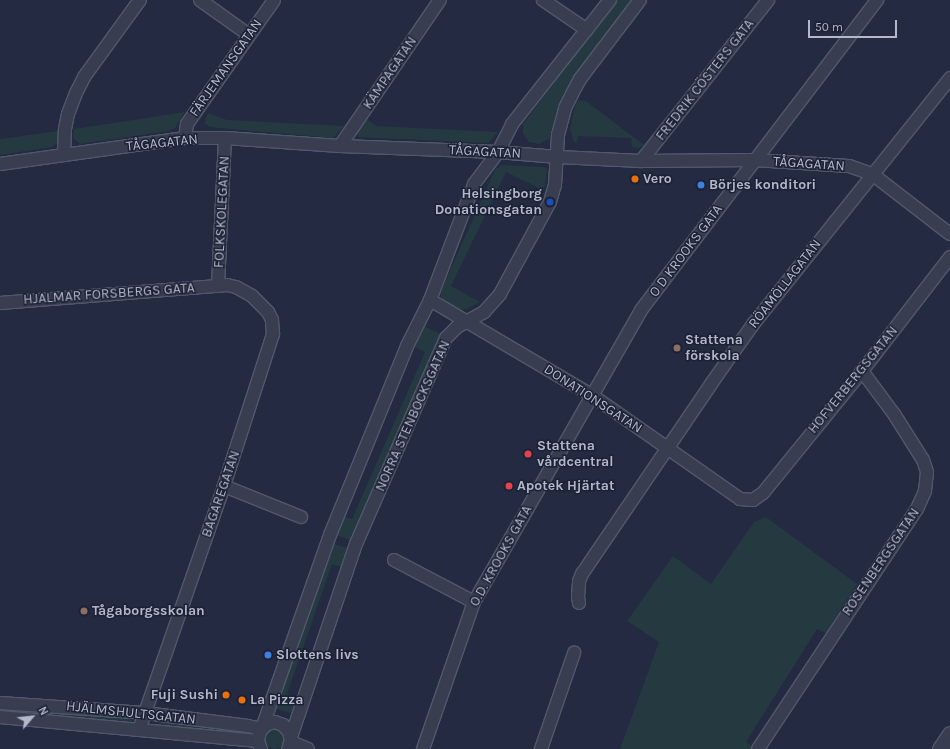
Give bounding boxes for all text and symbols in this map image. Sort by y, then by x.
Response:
scale bar [810,12,899,38]
street label: FÄRJEMANSGATAN [186,16,266,120]
street label: FREDRIK CÖSTERS GATA [652,16,758,144]
text: 50 m [815,20,843,34]
street label: KÄMPAGATAN [359,33,421,113]
street label: TÅGAGATAN [125,131,199,155]
street label: TÅGAGATAN [449,142,521,162]
street label: TÅGAGATAN [772,153,846,175]
street label: FOLKSKOLEGATAN [211,155,233,269]
place label: Vero [643,171,672,187]
marker: Vero [630,174,640,184]
place label: Börjes konditori [709,177,816,193]
marker: Börjes konditori [696,180,706,190]
place label: Helsingborg Donationsgatan [435,186,542,218]
marker: Helsingborg Donationsgatan [545,197,555,207]
street label: O D KROOKS GATA [646,201,726,301]
street label: RÖAMÖLLAGATAN [745,236,825,332]
street label: HJALMAR FORSBERGS GATA [23,280,195,308]
street label: HOFVERBERGSGATAN [805,323,901,437]
place label: Stattena förskola [685,332,743,364]
street label: NORRA STENBOCKSGATAN [372,338,454,494]
marker: Stattena förskola [672,343,682,353]
street label: DONATIONSGATAN [541,361,645,437]
place label: Stattena vårdcentral [537,438,614,470]
street label: BAGAREGATAN [198,448,244,540]
marker: Stattena vårdcentral [522,448,534,460]
place label: Apotek Hjärtat [517,478,614,494]
marker: Apotek Hjärtat [504,481,514,491]
street label: O.D. KROOKS GATA [466,503,536,609]
street label: ROSENBERGSGATAN [839,505,923,619]
place label: Tågaborgsskolan [92,603,205,619]
marker: Tågaborgsskolan [79,606,89,616]
place label: Slottens livs [276,647,359,663]
marker: Slottens livs [263,650,273,660]
place label: Fuji Sushi [151,687,218,703]
marker: Fuji Sushi [221,690,231,700]
place label: La Pizza [250,692,303,708]
marker: La Pizza [237,695,247,705]
north arrow [12,697,52,737]
street label: HJÄLMSHULTSGATAN [65,698,197,728]
text: N [35,705,51,718]

